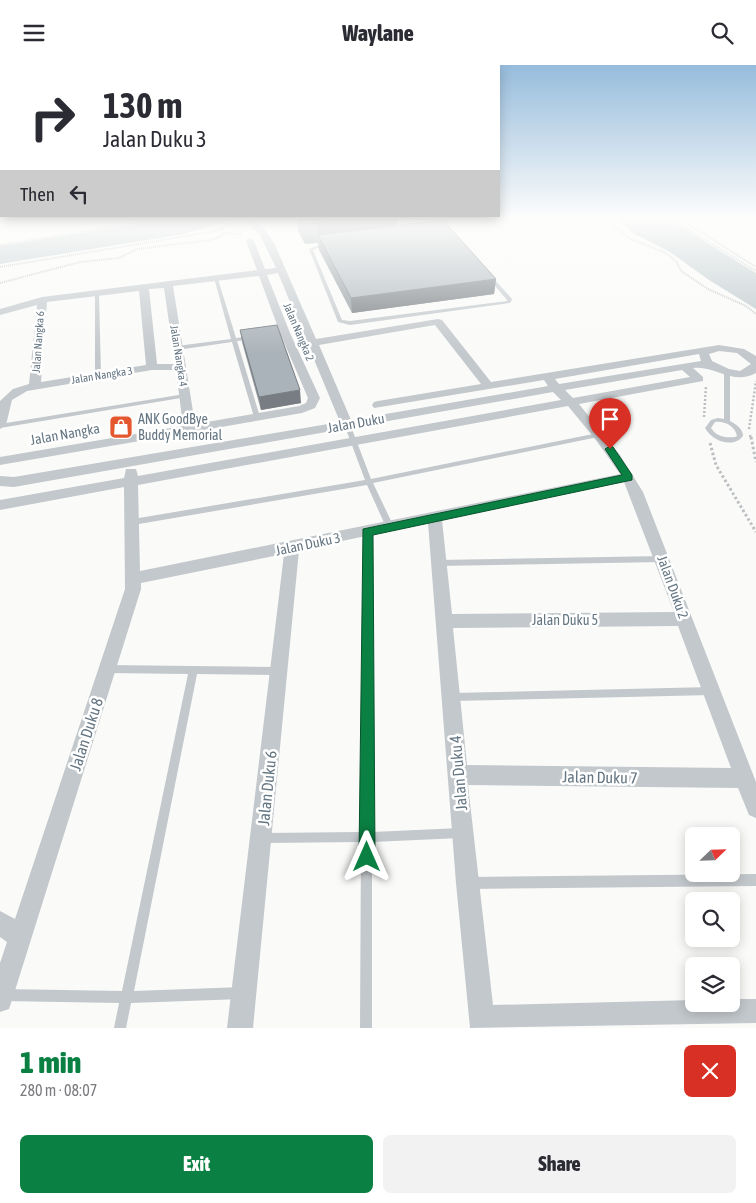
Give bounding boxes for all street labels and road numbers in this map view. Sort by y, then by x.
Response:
street label: Jalan Nangka 2 [281,301,317,363]
street label: Jalan Nangka 6 [30,311,46,373]
street label: Jalan Nangka 4 [168,325,190,387]
street label: Jalan Nangka 3 [71,364,133,386]
street label: Jalan Duku [326,410,386,436]
street label: Jalan Nangka [29,420,101,448]
street label: Jalan Duku 3 [274,529,342,559]
street label: Jalan Duku 2 [654,553,692,621]
street label: Jalan Duku 5 [532,612,598,628]
street label: Jalan Duku 8 [66,695,106,773]
street label: Jalan Duku 4 [446,735,470,811]
street label: Jalan Duku 6 [254,750,280,826]
street label: Jalan Duku 7 [562,767,638,787]

